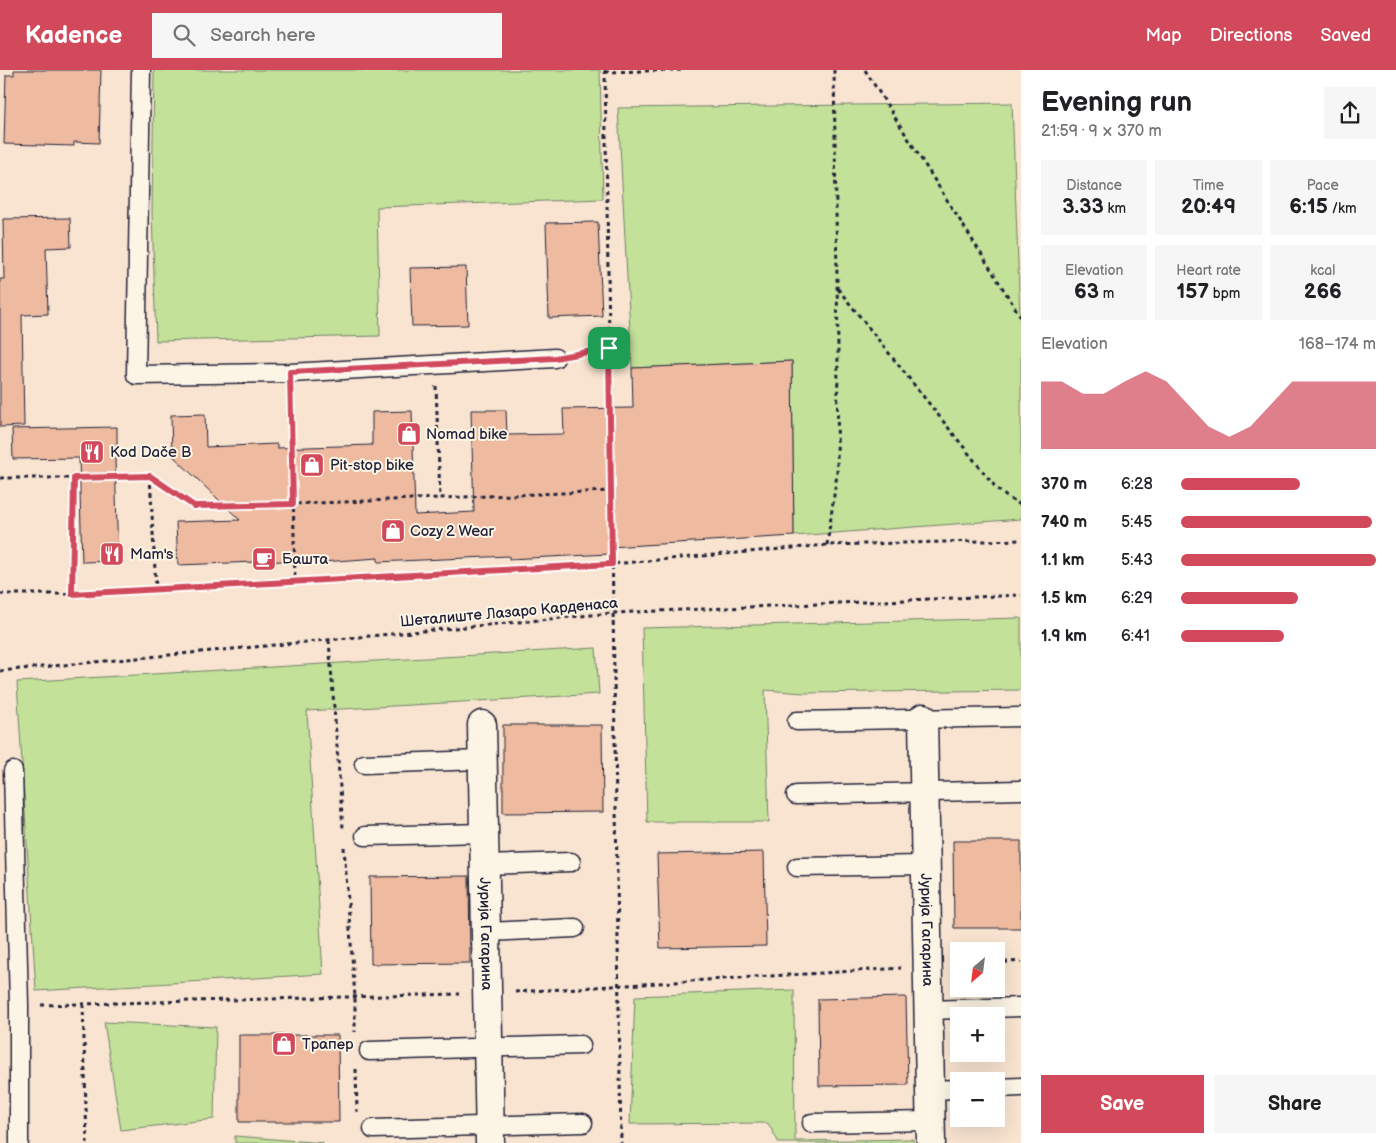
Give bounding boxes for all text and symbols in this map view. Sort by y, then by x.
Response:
search box [152,13,502,58]
text: Kadence [25,21,122,50]
icon: search [170,21,198,49]
text: Search here [210,24,316,47]
text: Map [1146,25,1182,46]
text: Directions [1210,25,1292,46]
text: Saved [1320,25,1371,46]
text: Evening run [1041,86,1192,119]
button: share [1324,87,1376,139]
text: 21:59 · 9 × 370 m [1041,122,1162,141]
text: Distance [1066,177,1122,194]
text: Time [1193,177,1224,194]
text: Pace [1307,177,1339,194]
text: 3.33 [1062,194,1104,219]
text: 20:49 [1181,194,1236,219]
text: 6:15 [1289,194,1328,219]
text: km [1104,200,1126,217]
text: /km [1328,200,1356,217]
text: Elevation [1065,262,1123,279]
text: Heart rate [1176,262,1241,279]
text: kcal [1310,262,1335,279]
text: 63 [1074,279,1099,304]
text: 157 [1177,279,1209,304]
text: 266 [1304,279,1342,304]
text: m [1099,285,1114,302]
text: bpm [1209,285,1240,302]
pin [588,327,630,369]
icon: arrive [595,334,623,362]
text: Elevation [1041,335,1108,354]
text: 168–174 m [1299,335,1376,354]
shop icon: Nomad bike [396,421,422,447]
place label: Nomad bike [426,425,507,444]
restaurant icon: Kod Dače B [79,439,105,465]
place label: Kod Dače B [110,443,191,462]
shop icon: Pit-stop bike [299,452,325,478]
place label: Pit-stop bike [330,456,414,475]
text: 370 m [1041,475,1087,494]
text: 6:28 [1121,475,1153,494]
text: 740 m [1041,513,1087,532]
text: 5:45 [1121,513,1152,532]
shop icon: Cozy 2 Wear [380,518,406,544]
place label: Cozy 2 Wear [410,522,495,541]
restaurant icon: Mam's [99,541,125,567]
place label: Mam's [130,545,174,564]
cafe icon: Башта [251,546,277,572]
place label: Башта [282,550,329,569]
text: 1.1 km [1041,551,1084,570]
text: 5:43 [1121,551,1153,570]
text: 1.5 km [1041,589,1087,608]
text: 6:29 [1121,589,1153,608]
street label: Шеталиште Лазаро Карденаса [399,593,619,631]
text: 1.9 km [1041,627,1087,646]
text: 6:41 [1121,627,1150,646]
street label: Јурија Гагарина [916,873,937,987]
street label: Јурија Гагарина [475,877,496,991]
north arrow [950,942,1005,998]
map controls [950,942,1005,1127]
button: + [950,1007,1005,1062]
shop icon: Трапер [271,1031,297,1057]
place label: Трапер [302,1035,354,1054]
button: − [950,1072,1005,1127]
button: Save [1041,1075,1204,1133]
button: Share [1214,1075,1376,1133]

